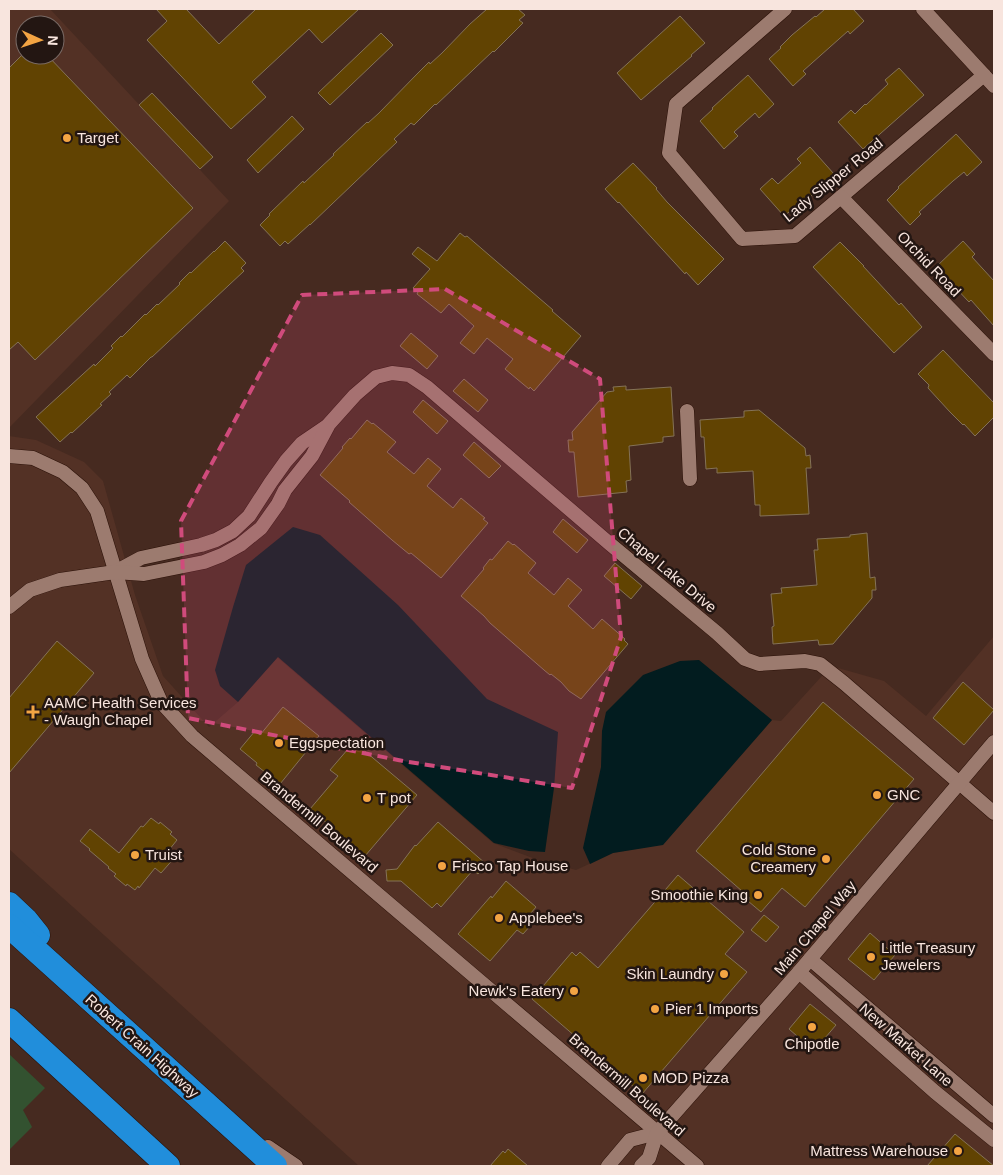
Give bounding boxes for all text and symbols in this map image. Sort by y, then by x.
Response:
north arrow [15,15,65,65]
text: N [45,35,61,46]
place label: Target [77,129,120,146]
marker: Target [61,132,73,144]
street label: Lady Slipper Road [779,134,886,225]
street label: Orchid Road [894,227,965,300]
street label: Chapel Lake Drive [615,523,720,616]
place label: AAMC Health Services - Waugh Chapel [44,694,197,728]
marker: AAMC Health Services - Waugh Chapel [26,705,40,719]
place label: Eggspectation [289,734,384,751]
marker: Eggspectation [273,737,285,749]
street label: Brandermill Boulevard [257,768,381,876]
place label: GNC [887,786,921,803]
place label: T pot [377,789,412,806]
marker: GNC [871,789,883,801]
marker: T pot [361,792,373,804]
place label: Cold Stone Creamery [742,841,816,875]
place label: Truist [145,846,183,863]
marker: Truist [129,849,141,861]
marker: Cold Stone Creamery [820,853,832,865]
place label: Frisco Tap House [452,857,568,874]
marker: Frisco Tap House [436,860,448,872]
street label: Main Chapel Way [770,877,859,978]
place label: Smoothie King [650,886,748,903]
marker: Smoothie King [752,889,764,901]
place label: Applebee's [509,909,583,926]
marker: Applebee's [493,912,505,924]
place label: Little Treasury Jewelers [881,939,976,973]
marker: Little Treasury Jewelers [865,951,877,963]
place label: Skin Laundry [626,965,714,982]
marker: Skin Laundry [718,968,730,980]
place label: Newk's Eatery [469,982,565,999]
marker: Newk's Eatery [568,985,580,997]
street label: Robert Crain Highway [82,990,203,1101]
place label: Pier 1 Imports [665,1000,758,1017]
street label: New Market Lane [856,1000,956,1090]
marker: Pier 1 Imports [649,1003,661,1015]
marker: Chipotle [806,1021,818,1033]
street label: Brandermill Boulevard [566,1030,689,1139]
place label: Chipotle [784,1035,840,1052]
place label: MOD Pizza [653,1069,730,1086]
marker: MOD Pizza [637,1072,649,1084]
place label: Mattress Warehouse [810,1142,948,1159]
marker: Mattress Warehouse [952,1145,964,1157]

